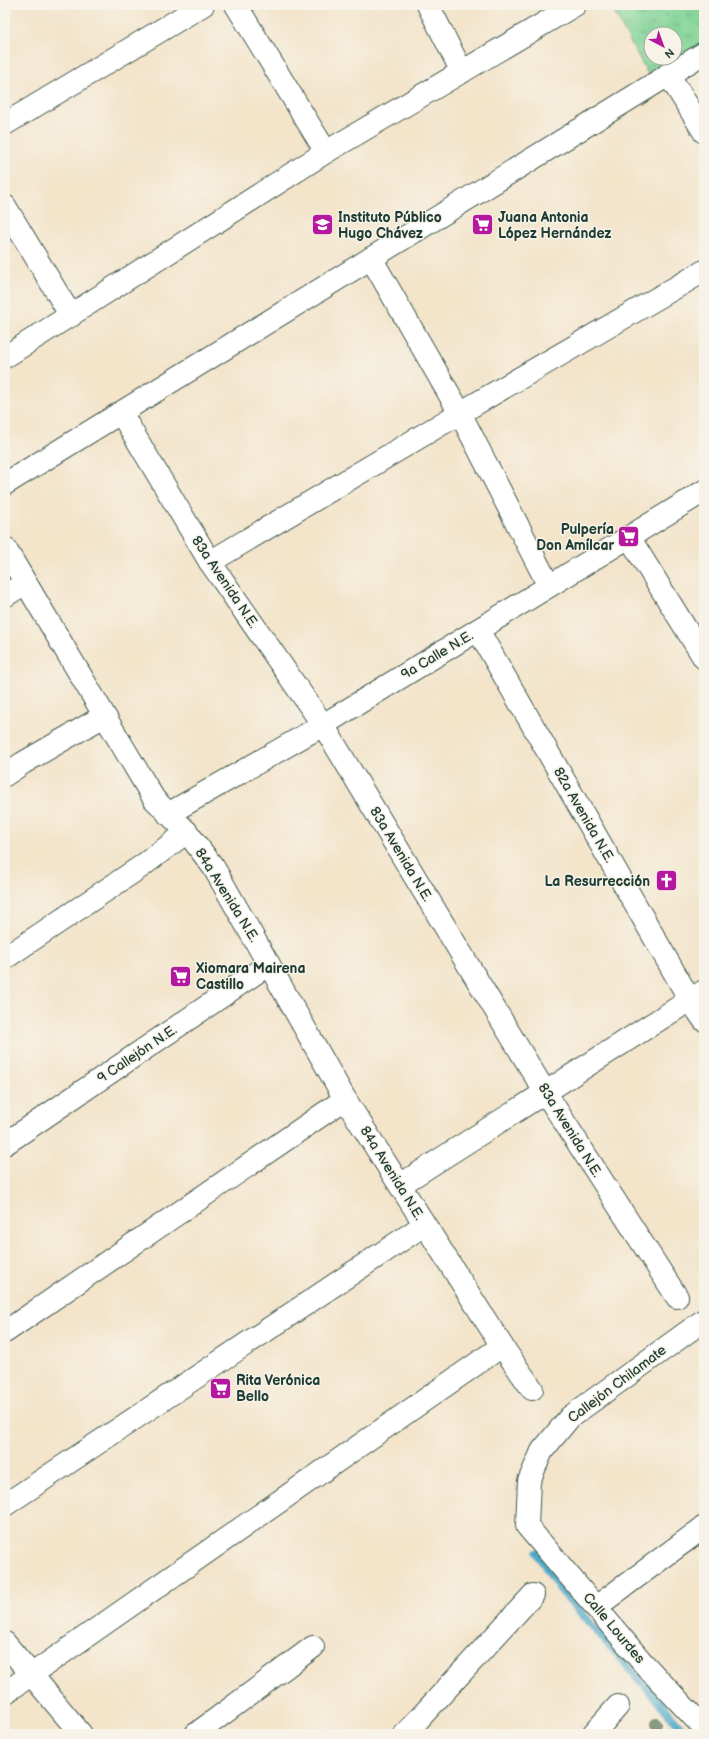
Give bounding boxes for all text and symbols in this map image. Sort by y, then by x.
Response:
north arrow [643,26,683,66]
text: N [662,46,677,61]
place label: Instituto Público Hugo Chávez [338,209,442,242]
place label: Juana Antonia López Hernández [498,209,611,242]
school or university icon: Instituto Público Hugo Chávez [309,212,335,238]
supermarket icon: Juana Antonia López Hernández [470,212,496,238]
place label: Pulpería Don Amílcar [536,521,614,554]
supermarket icon: Pulpería Don Amílcar [616,524,642,550]
street label: 83a Avenida N.E. [188,533,262,632]
street label: 9a Calle N.E. [398,627,476,683]
street label: 82a Avenida N.E. [550,764,618,866]
street label: 83a Avenida N.E. [366,803,436,905]
street label: 84a Avenida N.E. [191,845,263,945]
church icon: La Resurrección [653,868,679,894]
place label: La Resurrección [545,873,650,890]
place label: Xiomara Mairena Castillo [196,960,305,993]
supermarket icon: Xiomara Mairena Castillo [167,963,193,989]
street label: 9 Callejón N.E. [94,1021,180,1087]
street label: 83a Avenida N.E. [534,1080,606,1180]
street label: 84a Avenida N.E. [356,1123,428,1223]
street label: Callejón Chilamate [564,1341,670,1427]
place label: Rita Verónica Bello [236,1372,320,1405]
supermarket icon: Rita Verónica Bello [208,1375,234,1401]
street label: Calle Lourdes [579,1589,649,1667]

